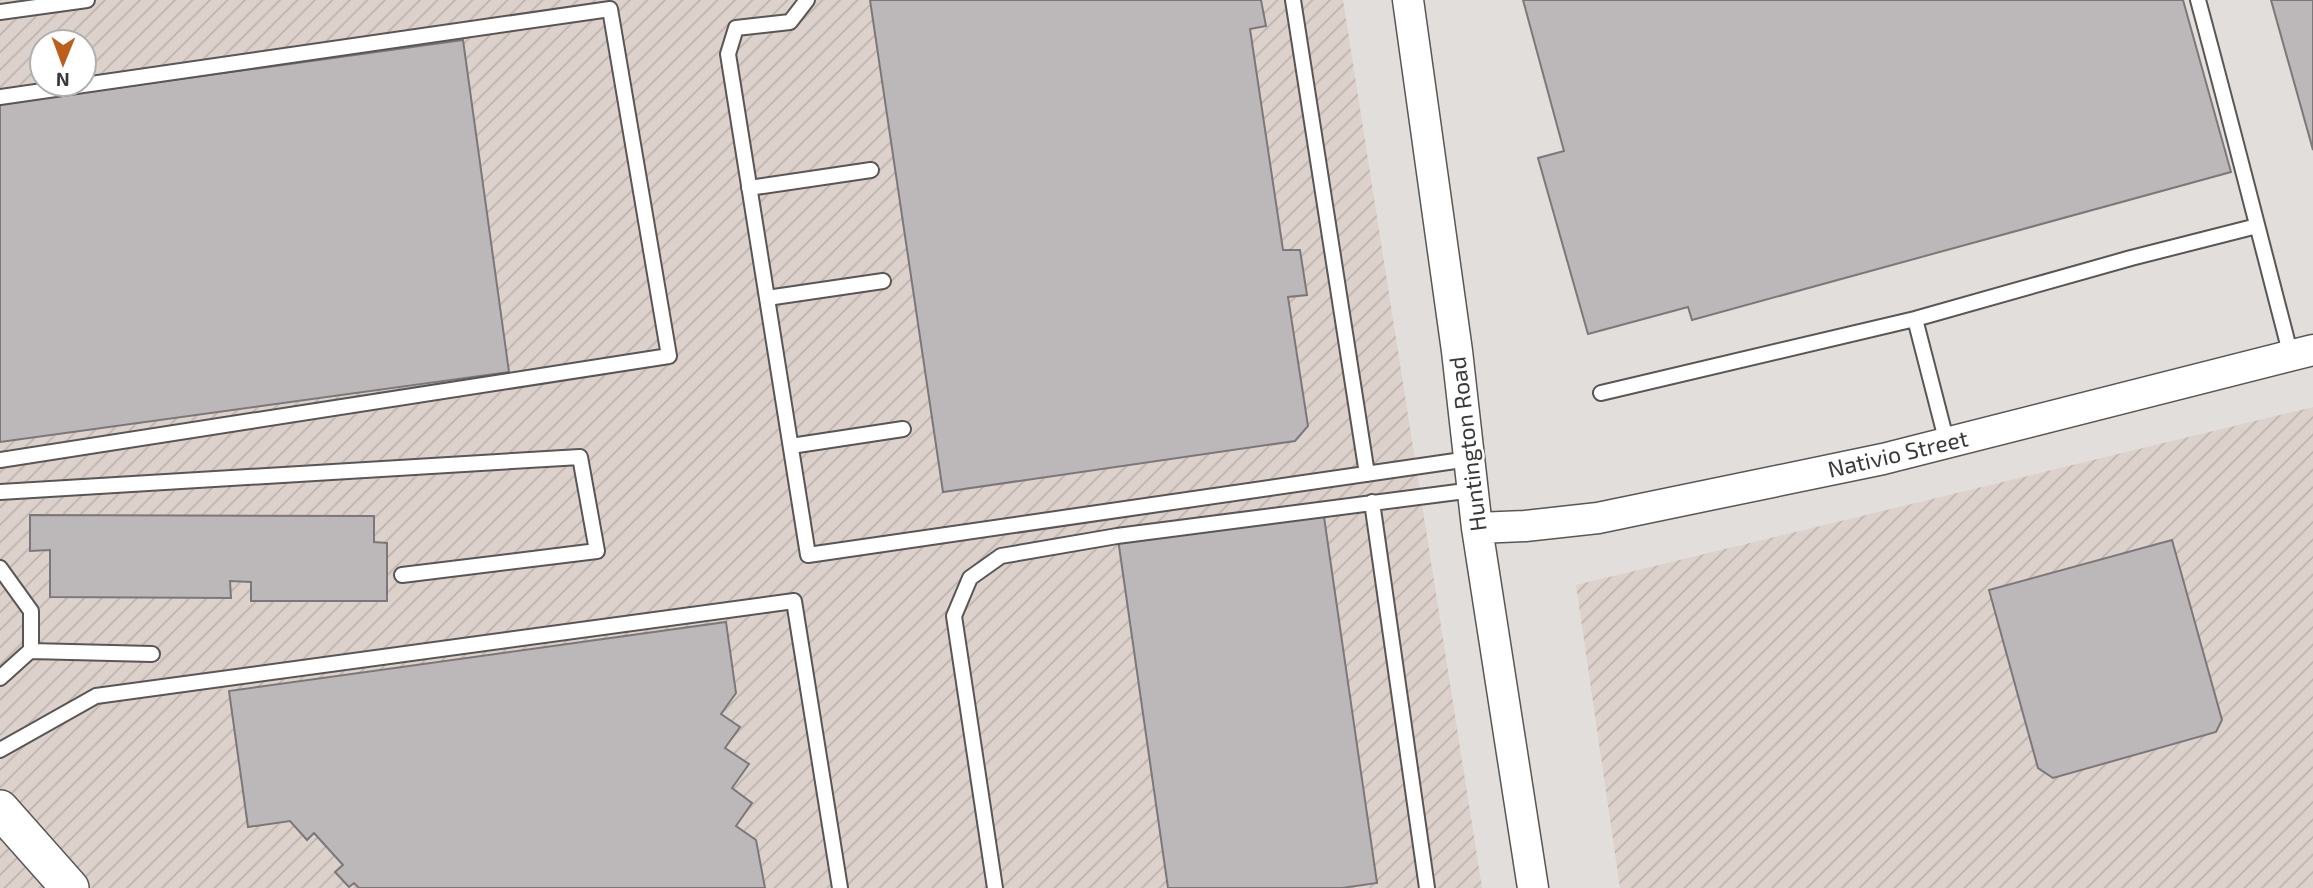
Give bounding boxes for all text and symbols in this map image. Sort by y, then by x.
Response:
north arrow [28,28,98,98]
text: N [56,69,70,92]
street label: Huntington Road [1442,355,1492,533]
street label: Nativio Street [1825,423,1971,483]

